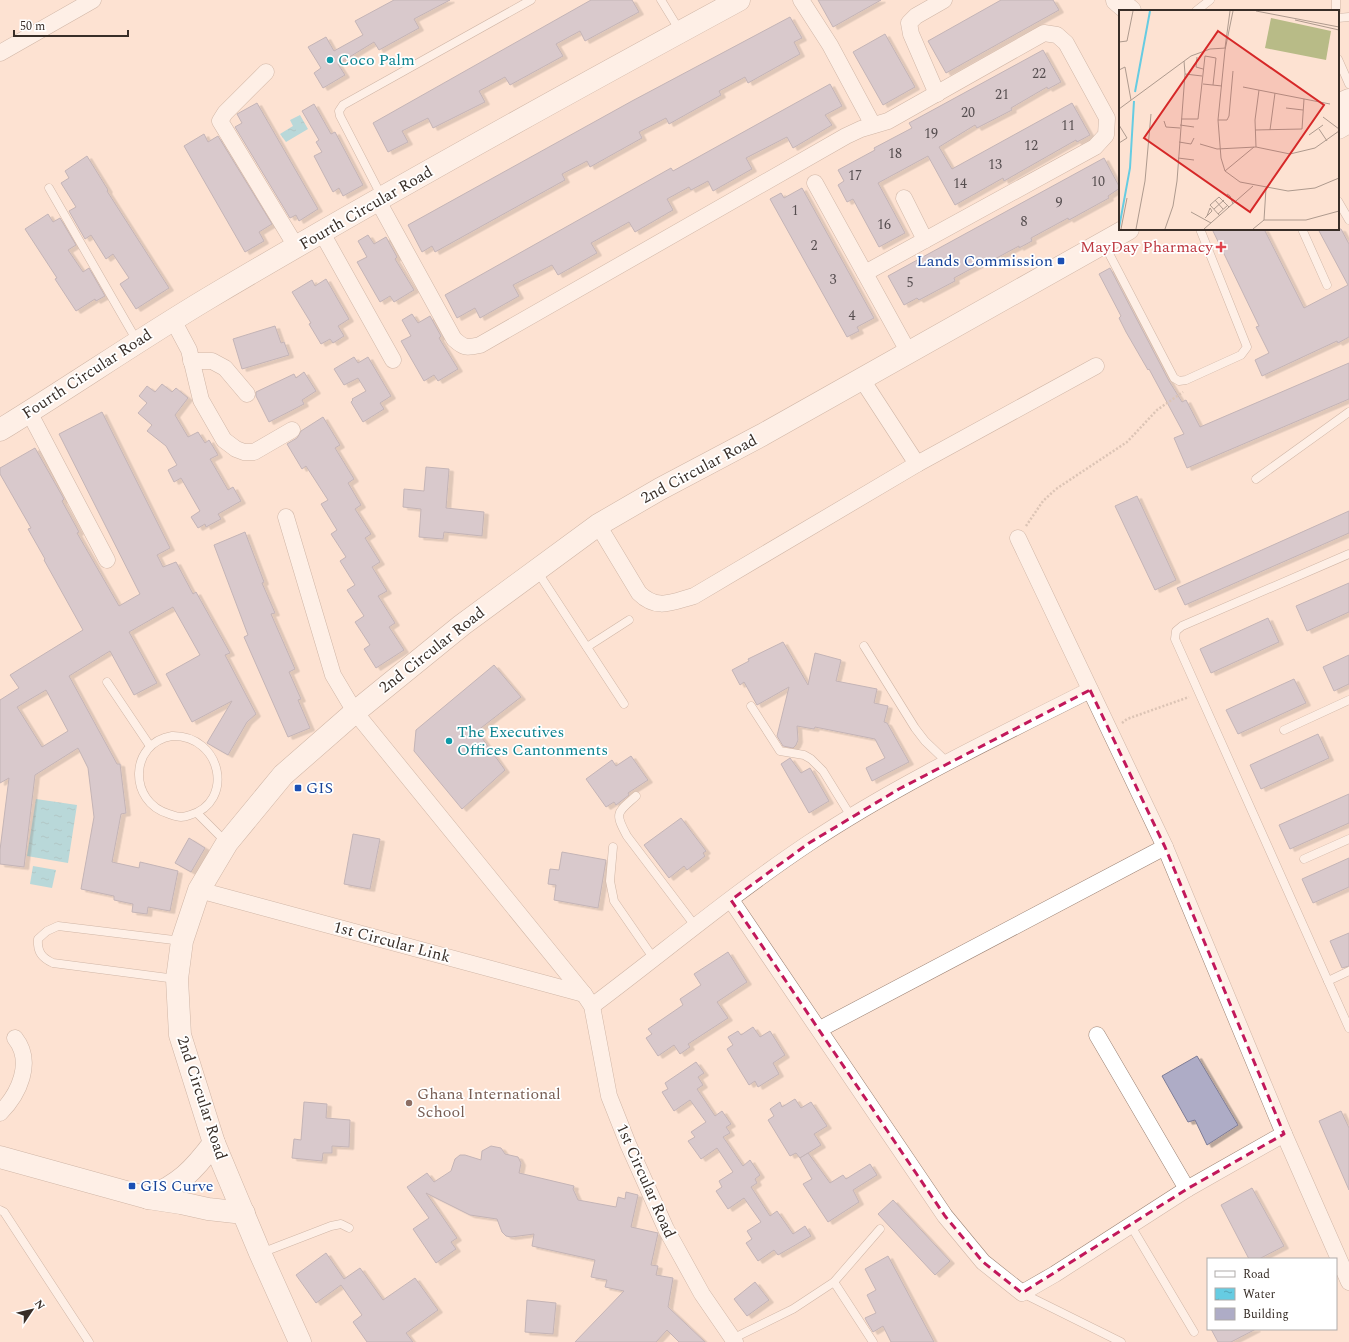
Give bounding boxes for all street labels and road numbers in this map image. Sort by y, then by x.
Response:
street label: Fourth Circular Road [295,160,437,256]
street label: Fourth Circular Road [17,323,157,425]
street label: 2nd Circular Road [636,428,762,510]
street label: 2nd Circular Road [374,601,490,699]
street label: 1st Circular Link [331,915,453,969]
street label: 2nd Circular Road [171,1033,233,1163]
street label: 1st Circular Road [610,1120,682,1242]

